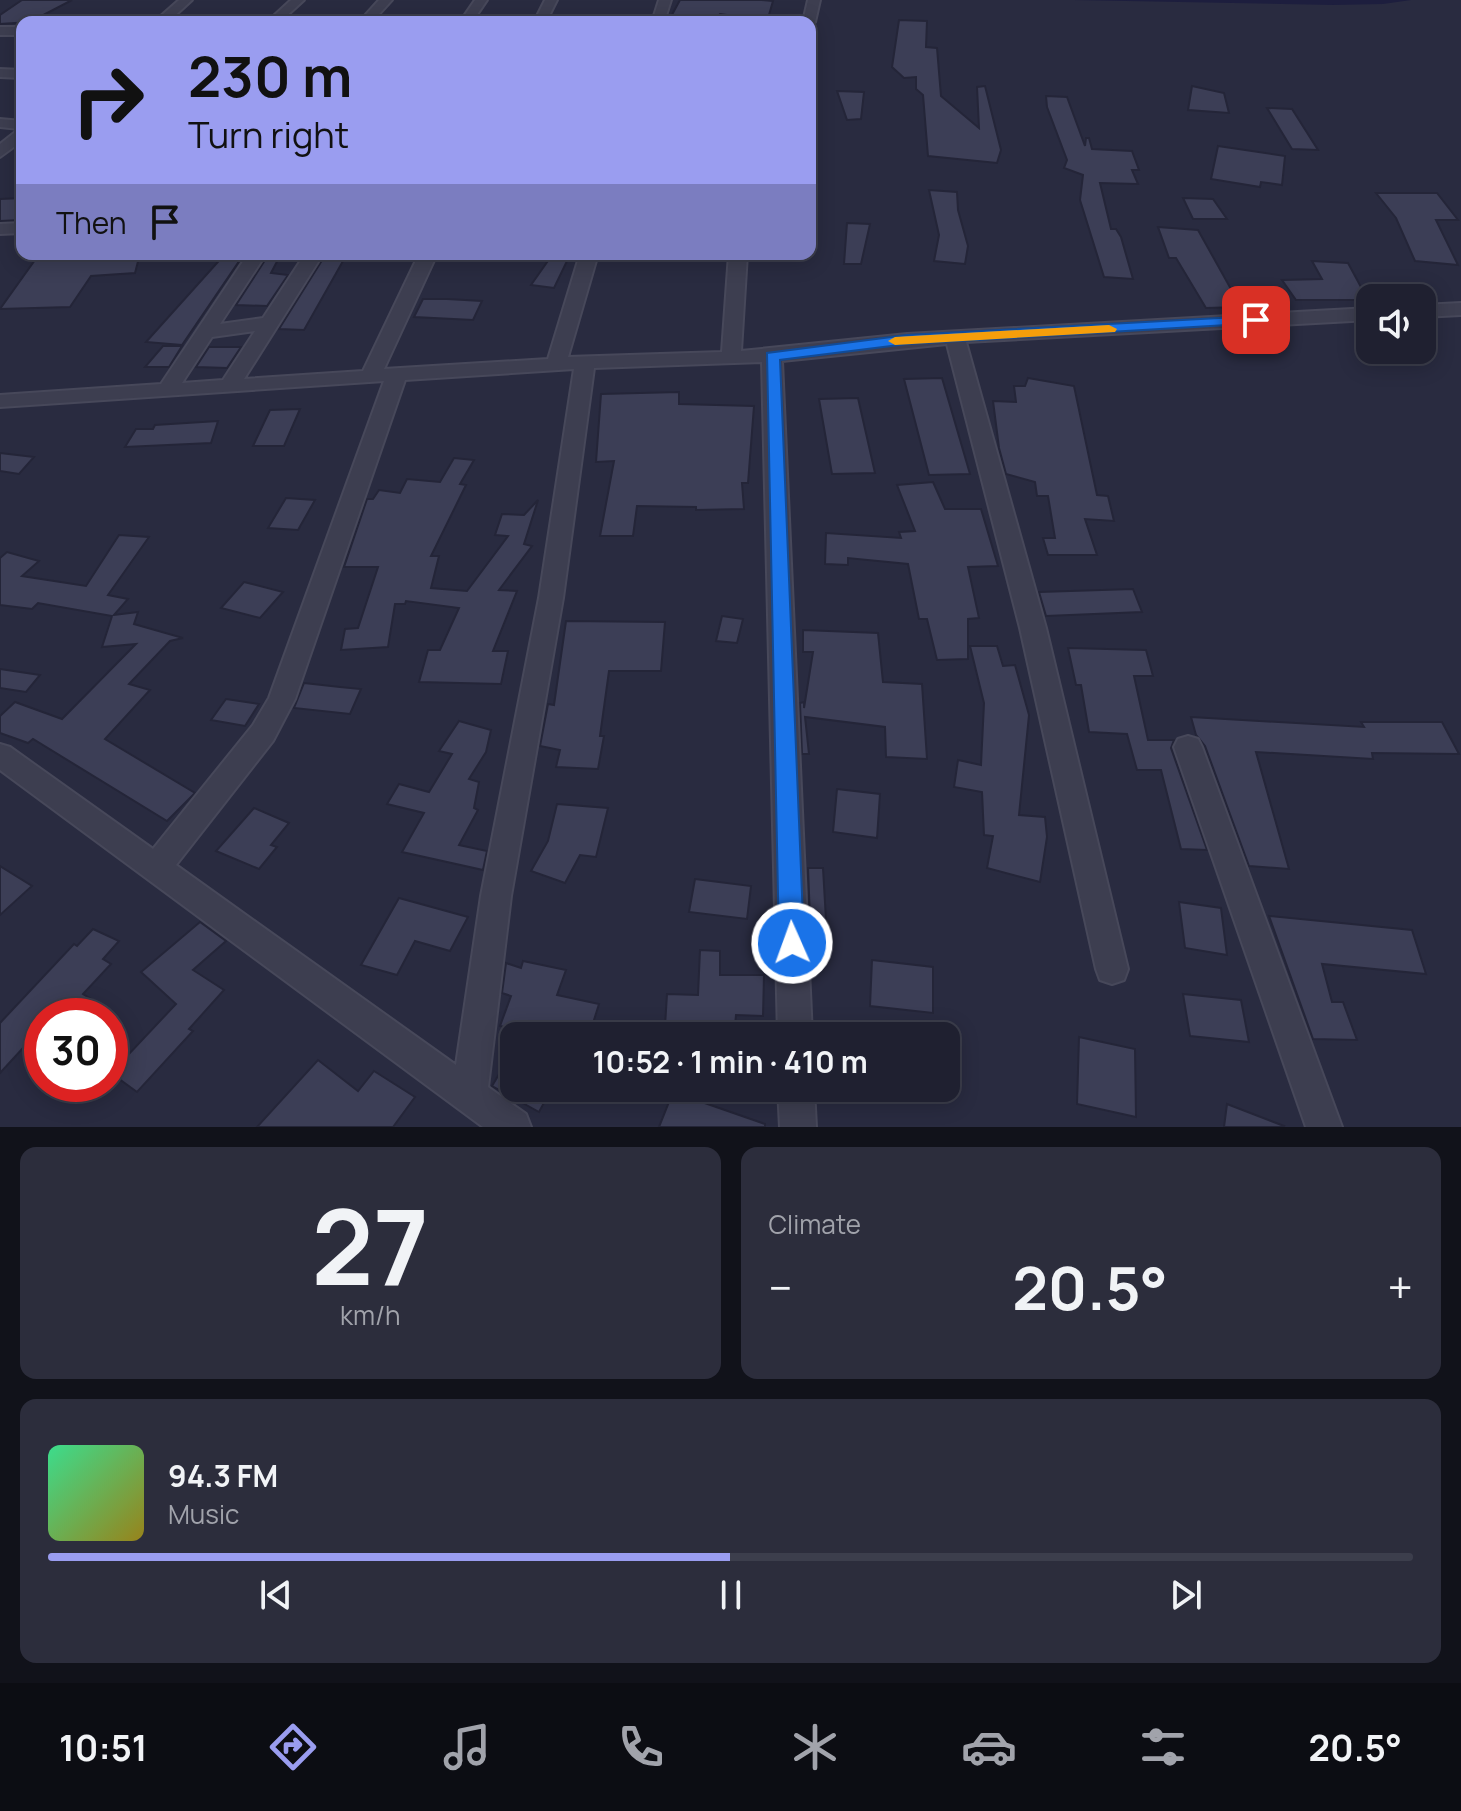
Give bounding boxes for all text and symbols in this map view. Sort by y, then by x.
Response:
text: 230 m [188,37,352,114]
icon: right [56,48,160,152]
text: Turn right [188,110,349,159]
icon: arrive [143,200,187,244]
text: Then [56,202,127,243]
map controls [1356,284,1436,364]
button: sound [1356,284,1436,364]
pin [1222,286,1290,354]
icon: arrive [1234,298,1278,342]
position arrow [750,901,834,985]
speed limit sign: 30 [24,998,128,1102]
text: 10:52 · 1 min · 410 m [592,1041,868,1082]
text: 27 [312,1174,429,1316]
text: Climate [769,1206,861,1242]
text: 20.5° [1012,1246,1168,1328]
text: − [769,1257,792,1317]
text: + [1388,1257,1413,1317]
text: km/h [340,1297,400,1333]
text: 94.3 FM [168,1455,278,1496]
text: Music [168,1496,239,1532]
icon: previous [254,1573,298,1617]
icon: pause [709,1573,753,1617]
icon: next [1164,1573,1208,1617]
icon: directions [265,1719,321,1775]
icon: music [439,1719,495,1775]
icon: phone [613,1719,669,1775]
icon: climate [787,1719,843,1775]
icon: car [961,1719,1017,1775]
icon: filters [1135,1719,1191,1775]
text: 10:51 [59,1723,148,1772]
text: 20.5° [1309,1723,1402,1772]

